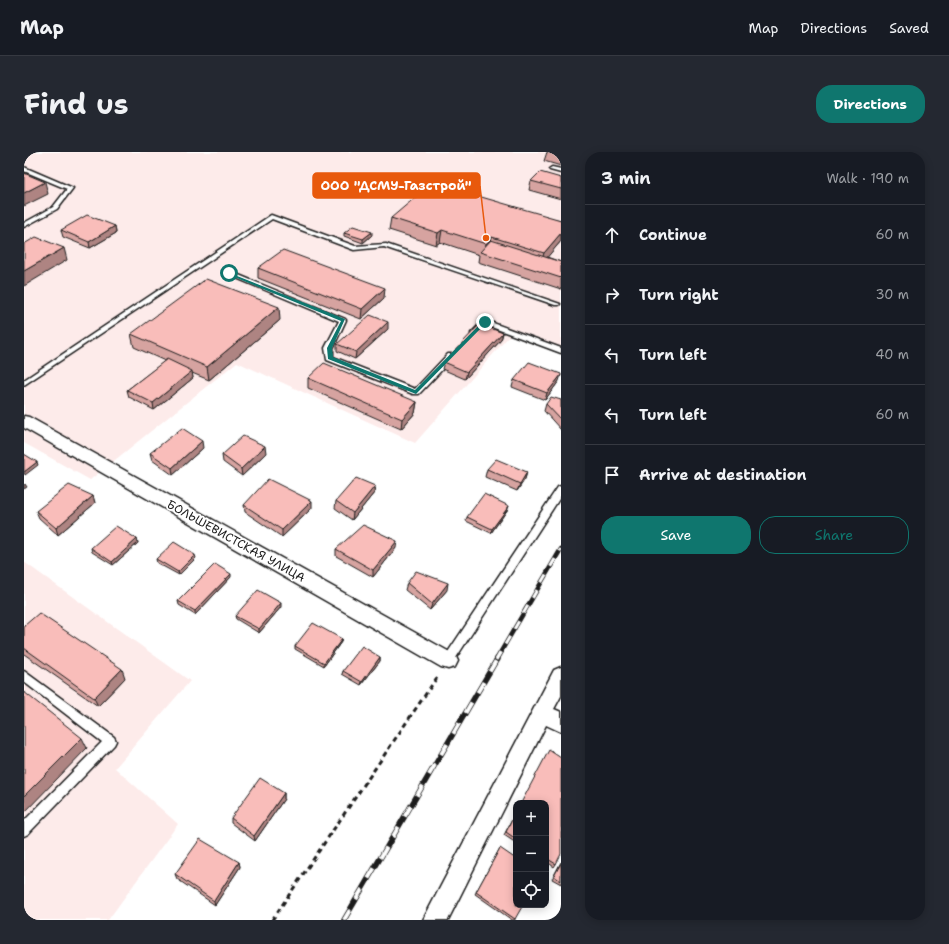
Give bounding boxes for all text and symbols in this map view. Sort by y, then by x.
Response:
text: Map [20,15,64,40]
text: Map [749,19,779,37]
text: Directions [801,19,867,37]
text: Saved [889,19,929,37]
text: Find us [24,85,129,123]
button: Directions [816,85,925,123]
text: 3 min [601,167,651,189]
text: Walk · 190 m [827,170,909,187]
callout: ООО "ДСМУ-Газстрой" [313,173,480,198]
text: ООО "ДСМУ-Газстрой" [320,177,472,194]
icon: ahead [601,224,623,246]
text: Continue [639,225,707,245]
text: 60 m [876,226,909,243]
route start [220,264,238,282]
icon: right [601,284,623,306]
text: Turn right [639,285,719,305]
text: 30 m [875,286,909,303]
route end [476,313,494,331]
icon: left [601,344,623,366]
text: Turn left [639,345,707,365]
text: 40 m [875,346,909,363]
icon: left [601,404,623,426]
text: Turn left [639,405,707,425]
text: 60 m [876,406,909,423]
icon: arrive [601,464,623,486]
text: Arrive at destination [639,465,807,485]
street label: БОЛЬШЕВИСТСКАЯ УЛИЦА [164,496,308,586]
button: Save [601,516,751,554]
button: Share [759,516,909,554]
map controls [513,800,549,908]
button: + [513,800,549,836]
button: − [513,836,549,872]
button: locate [513,872,549,908]

